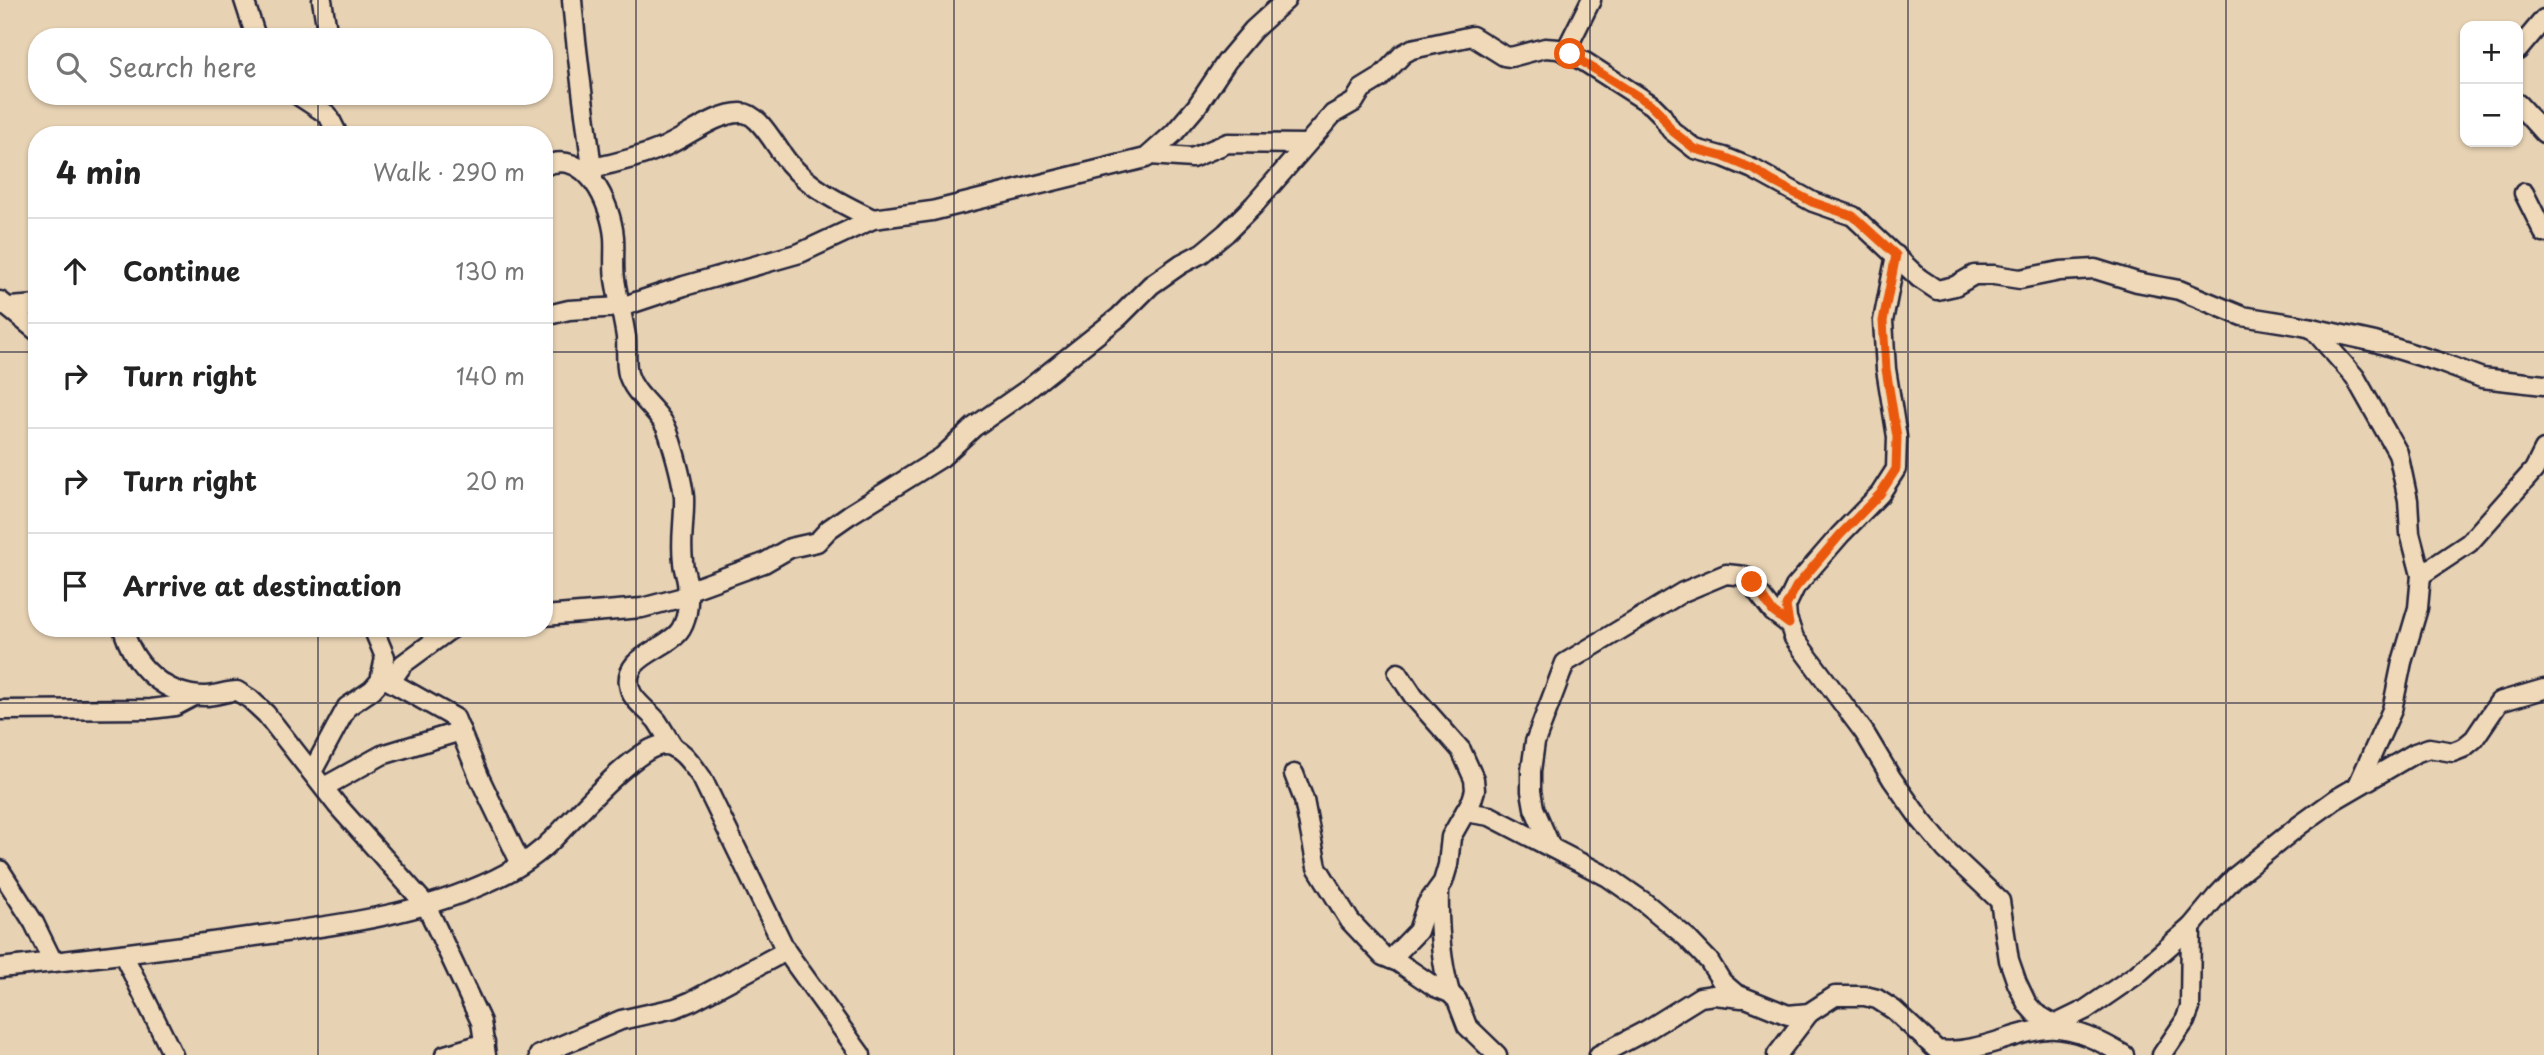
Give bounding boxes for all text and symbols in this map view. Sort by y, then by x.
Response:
map controls [2460,21,2523,147]
button: + [2460,21,2523,84]
search box [28,28,553,105]
route start [1554,38,1585,69]
text: Search here [108,47,257,86]
icon: search [52,48,90,86]
button: − [2460,84,2523,147]
text: 4 min [56,149,142,194]
text: Walk · 290 m [373,154,525,189]
text: Continue [123,251,240,290]
icon: ahead [56,252,94,290]
text: 130 m [455,253,525,288]
text: Turn right [123,356,257,395]
icon: right [56,357,94,395]
text: 140 m [456,358,525,393]
text: Turn right [123,461,257,500]
icon: right [56,462,94,500]
text: 20 m [466,463,525,498]
text: Arrive at destination [123,566,402,605]
route end [1736,566,1767,597]
icon: arrive [56,567,94,605]

